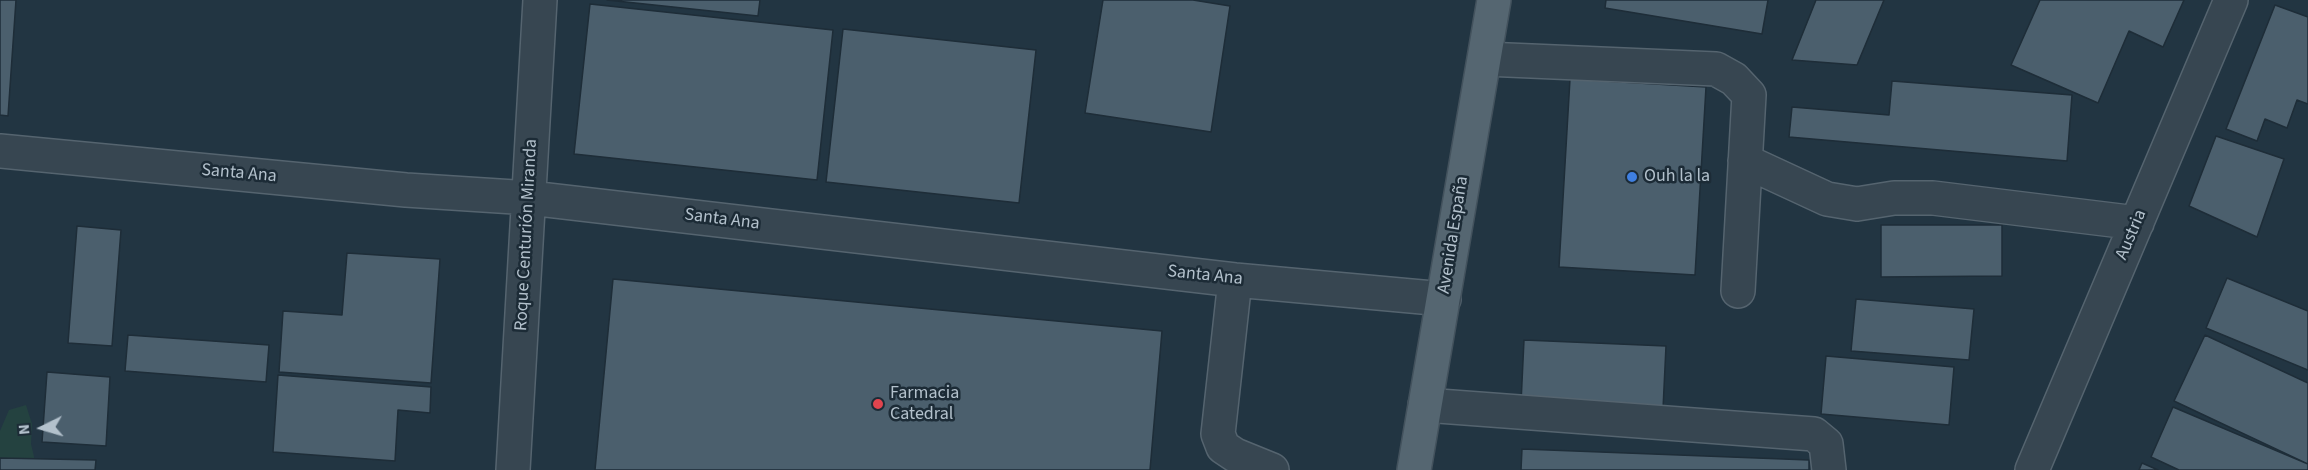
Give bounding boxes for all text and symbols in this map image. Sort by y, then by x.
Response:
street label: Roque Centurión Miranda [511,138,543,332]
street label: Santa Ana [200,160,278,188]
place label: Ouh la la [1644,166,1710,188]
marker: Ouh la la [1625,170,1639,184]
street label: Avenida España [1434,175,1474,295]
street label: Santa Ana [683,205,761,235]
street label: Austria [2112,207,2152,263]
street label: Santa Ana [1166,261,1244,291]
place label: Farmacia Catedral [890,383,959,426]
marker: Farmacia Catedral [871,397,885,411]
north arrow [12,398,72,458]
text: N [13,423,35,436]

